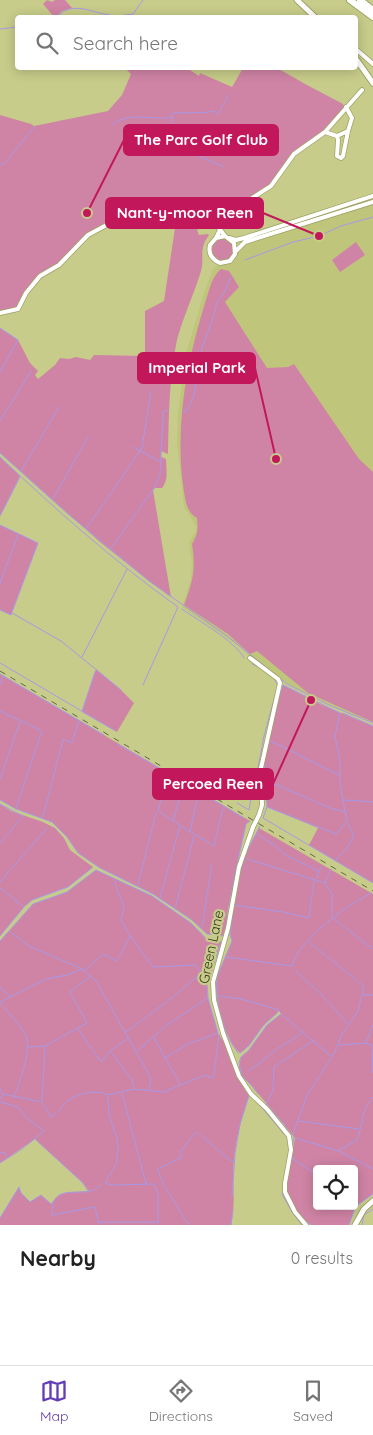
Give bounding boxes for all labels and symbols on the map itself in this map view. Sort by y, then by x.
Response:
callout: The Parc Golf Club [124,125,278,155]
text: The Parc Golf Club [134,130,268,149]
callout: Nant-y-moor Reen [106,198,263,228]
text: Nant-y-moor Reen [117,203,253,222]
callout: Imperial Park [138,353,255,383]
text: Imperial Park [148,358,246,377]
callout: Percoed Reen [153,769,273,799]
text: Percoed Reen [163,774,263,793]
street label: Green Lane [194,909,228,985]

